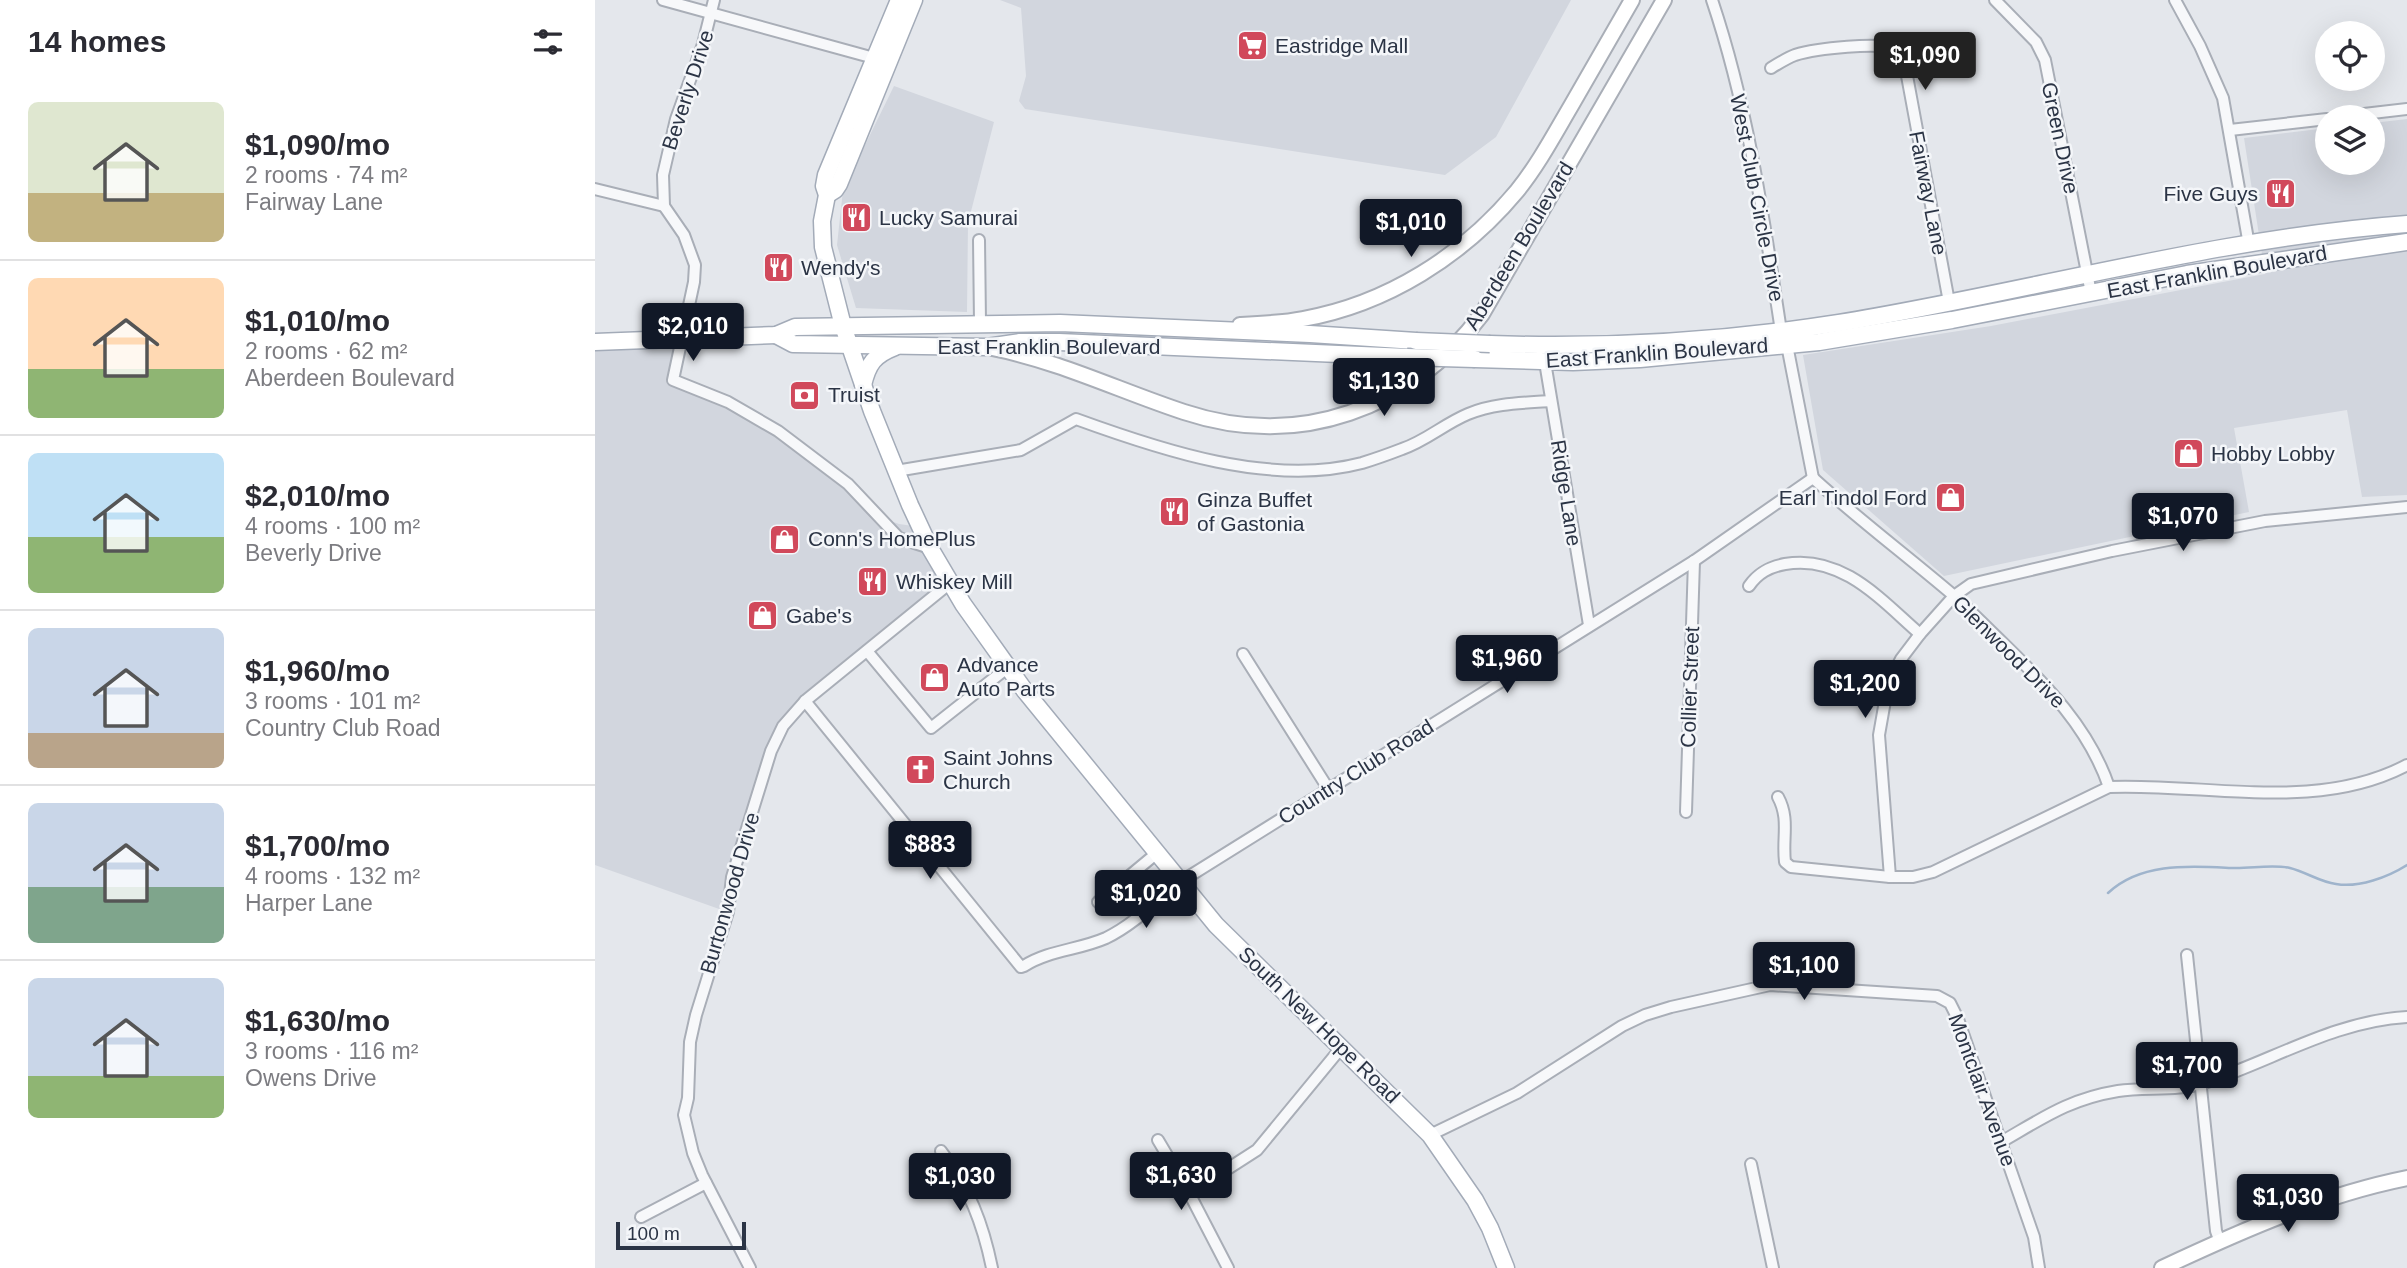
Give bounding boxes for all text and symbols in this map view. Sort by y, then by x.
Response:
map controls [2315,21,2385,175]
button: locate [2315,21,2385,91]
icon: filters [529,23,567,61]
text: 14 homes [28,25,166,58]
street label: Beverly Drive [657,27,718,153]
supermarket icon: Eastridge Mall [1235,29,1269,63]
pin: $1,090 [1868,32,1982,92]
place label: Eastridge Mall [1275,34,1408,57]
text: $1,090 [1890,42,1960,68]
street label: Green Drive [2037,80,2084,196]
street label: West Club Circle Drive [1726,92,1789,304]
button: layers [2315,105,2385,175]
text: $1,090/mo [245,128,390,161]
street label: Fairway Lane [1905,129,1952,257]
icon: home [84,130,168,214]
street label: Aberdeen Boulevard [1459,158,1578,334]
text: 2 rooms · 74 m² [245,162,407,188]
restaurant icon: Five Guys [2264,177,2298,211]
place label: Five Guys [2163,182,2258,205]
text: Fairway Lane [245,189,383,215]
pin: $1,010 [1354,200,1468,259]
restaurant icon: Lucky Samurai [839,201,873,235]
place label: Lucky Samurai [879,206,1018,229]
text: $1,010 [1376,209,1446,235]
street label: East Franklin Boulevard [2105,241,2329,302]
restaurant icon: Wendy's [761,251,795,285]
place label: Wendy's [801,256,881,279]
text: $1,010/mo [245,304,390,337]
pin: $2,010 [636,304,750,363]
icon: home [84,306,168,390]
text: $2,010 [658,313,728,339]
street label: East Franklin Boulevard [1545,333,1769,372]
street label: East Franklin Boulevard [938,335,1160,358]
text: 2 rooms · 62 m² [245,338,407,364]
pin: $1,130 [1327,358,1441,418]
text: Aberdeen Boulevard [245,365,455,391]
text: $1,130 [1349,368,1419,394]
bank icon: Truist [788,378,822,412]
place label: Truist [828,383,880,406]
shop icon: Hobby Lobby [2171,437,2205,471]
street label: Ridge Lane [1547,438,1586,548]
place label: Hobby Lobby [2211,442,2335,465]
text: $2,010/mo [245,479,390,512]
icon: home [84,481,168,565]
shop icon: Earl Tindol Ford [1933,481,1967,515]
place label: Earl Tindol Ford [1779,486,1927,509]
place label: Ginza Buffet of Gastonia [1197,488,1312,535]
pin: $1,070 [2126,494,2240,553]
restaurant icon: Ginza Buffet of Gastonia [1157,495,1191,529]
text: $1,070 [2148,503,2218,529]
text: 4 rooms · 100 m² [245,513,420,539]
shop icon: Conn's HomePlus [768,522,802,556]
place label: Conn's HomePlus [808,527,975,550]
text: Beverly Drive [245,540,382,566]
restaurant icon: Whiskey Mill [856,565,890,599]
place label: Whiskey Mill [896,570,1013,593]
street label: Glenwood Drive [1948,591,2070,713]
shop icon: Gabe's [746,599,780,633]
place label: Gabe's [786,604,852,627]
street label: Collier Street [1676,626,1703,748]
pin: $1,960 [1450,636,1564,695]
text: $1,960 [1472,645,1542,671]
place label: Advance Auto Parts [957,653,1055,700]
text: $1,960/mo [245,654,390,687]
icon: home [84,656,168,740]
shop icon: Advance Auto Parts [917,660,951,694]
pin: $1,200 [1808,660,1922,720]
text: $1,200 [1830,670,1900,696]
text: 3 rooms · 101 m² [245,688,420,714]
text: Country Club Road [245,715,441,741]
street label: Country Club Road [1274,715,1438,829]
place label: Saint Johns Church [943,746,1053,793]
church icon: Saint Johns Church [903,753,937,787]
street label: Burtonwood Drive [695,809,764,976]
pin: $883 [889,822,971,881]
text: $1,700/mo [245,829,390,862]
icon: home [84,831,168,915]
text: $883 [904,831,956,857]
text: 4 rooms · 132 m² [245,863,420,889]
pin: $1,020 [1089,870,1203,930]
text: $1,020 [1111,880,1181,906]
text: Harper Lane [245,890,373,916]
street label: South New Hope Road [1234,942,1405,1108]
pin: $1,100 [1747,942,1861,1002]
text: $1,100 [1769,952,1839,978]
text: $1,630/mo [245,1004,390,1037]
icon: home [84,1006,168,1090]
street label: Montclair Avenue [1944,1010,2021,1169]
text: 3 rooms · 116 m² [245,1038,418,1064]
pin: $1,700 [2130,1042,2244,1102]
text: $1,700 [2152,1052,2222,1078]
text: Owens Drive [245,1065,377,1091]
pin: $1,630 [1124,1152,1238,1212]
pin: $1,030 [903,1154,1017,1213]
text: $1,630 [1146,1162,1216,1188]
text: $1,030 [925,1163,995,1189]
pin: $1,030 [2231,1174,2345,1234]
text: $1,030 [2253,1184,2323,1210]
scale bar [616,1219,745,1251]
text: 100 m [627,1223,680,1244]

